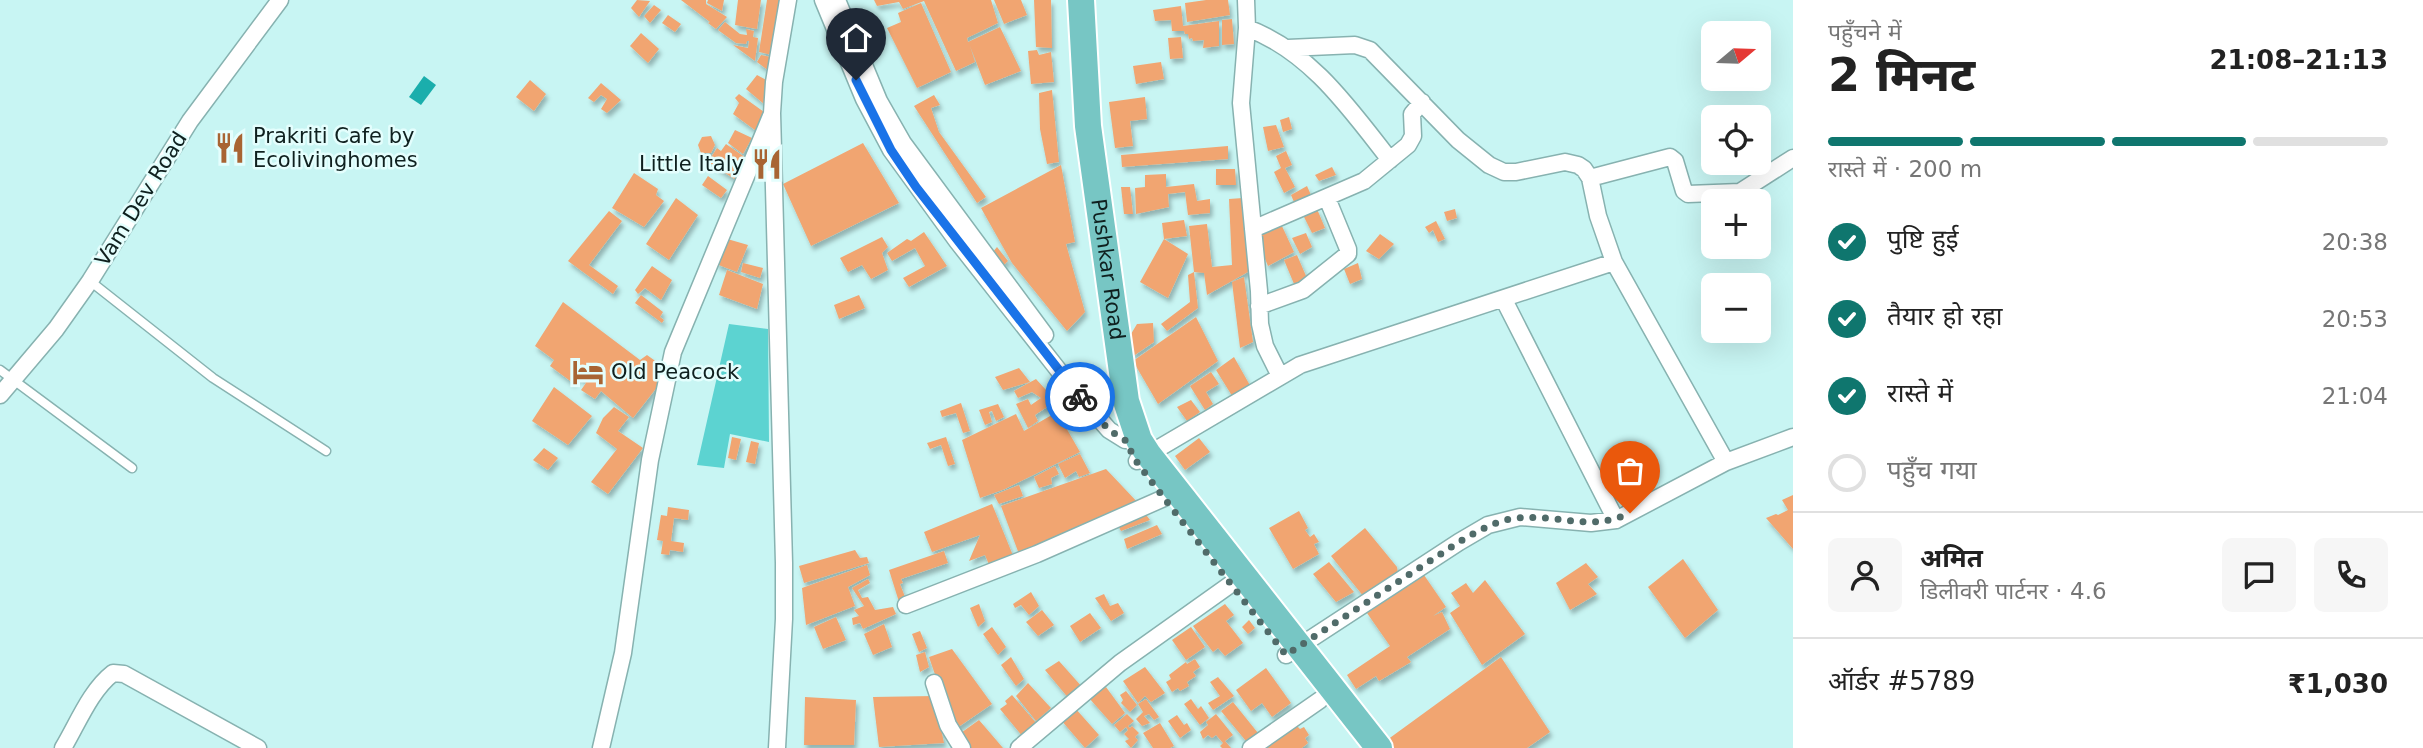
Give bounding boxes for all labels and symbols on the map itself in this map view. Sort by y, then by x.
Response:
pin [826,8,886,80]
north arrow [1701,21,1771,91]
place label: Prakriti Cafe by Ecolivinghomes [253,124,418,172]
street label: Vam Dev Road [90,128,192,270]
restaurant icon: Prakriti Cafe by Ecolivinghomes [213,131,247,165]
restaurant icon: Little Italy [750,147,784,181]
place label: Little Italy [639,152,744,176]
street label: Pushkar Road [1086,197,1129,342]
hotel icon: Old Peacock [571,355,605,389]
place label: Old Peacock [611,360,740,384]
courier [1045,362,1115,432]
pin [1600,441,1660,513]

